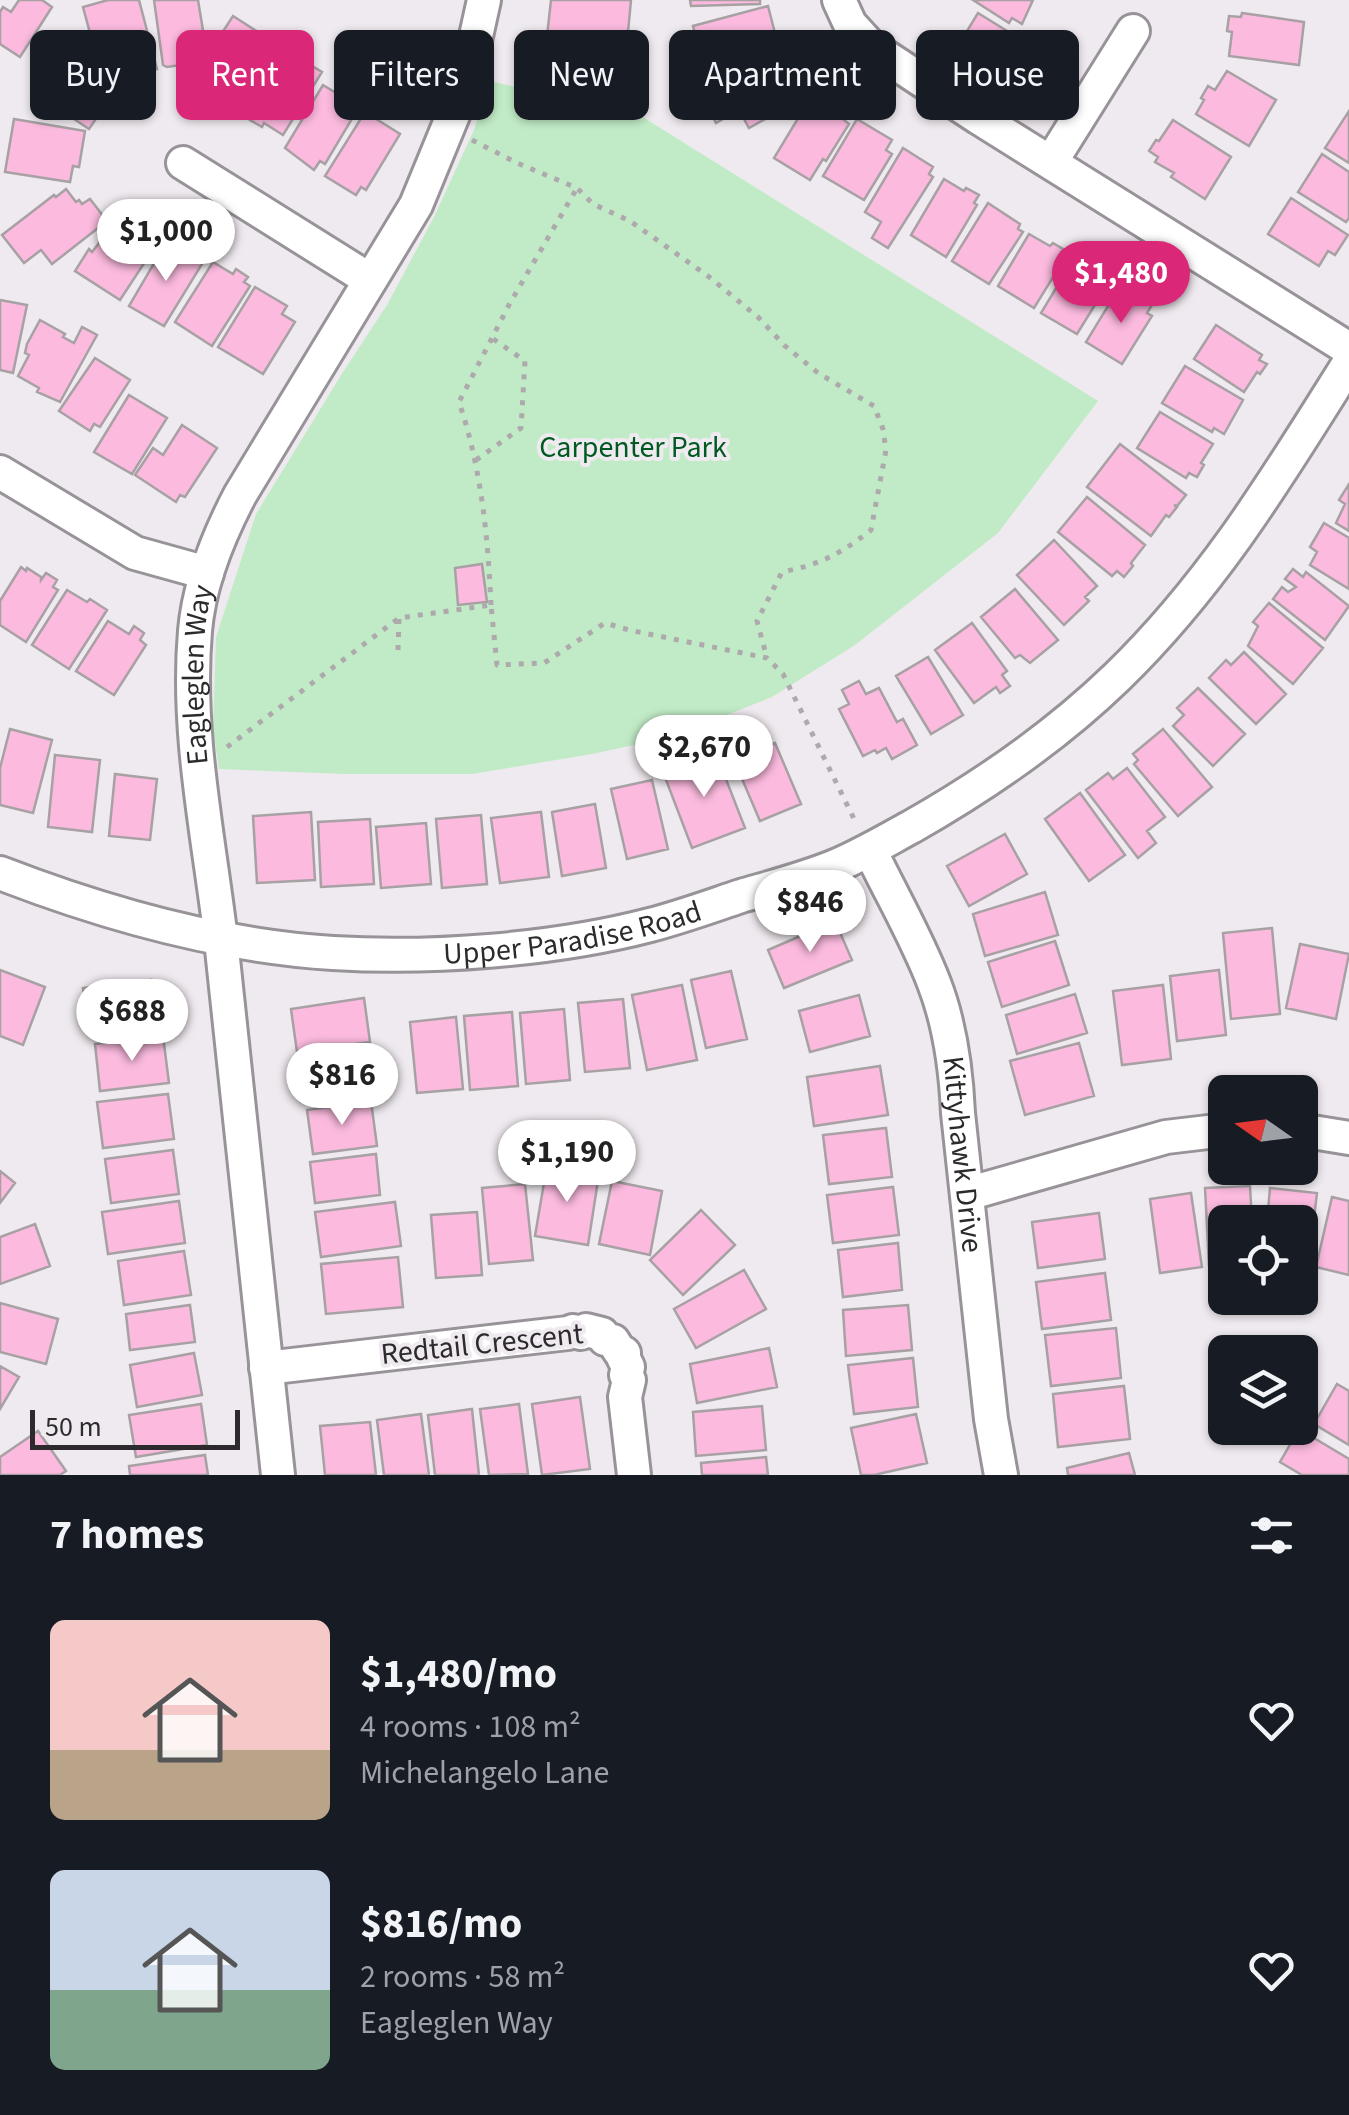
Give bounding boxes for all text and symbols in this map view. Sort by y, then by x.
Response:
chip: Buy [30,30,156,120]
chip: Rent [176,30,314,120]
chip: Filters [334,30,494,120]
chip: New [514,30,649,120]
chip: Apartment [669,30,896,120]
chip: House [916,30,1079,120]
pin: $1,000 [85,199,247,284]
text: $1,000 [119,208,213,254]
pin: $1,480 [1040,241,1202,326]
text: $1,480 [1074,250,1168,296]
park label: Carpenter Park [539,426,727,469]
street label: Eagleglen Way [171,580,224,767]
pin: $2,670 [623,715,785,800]
text: $2,670 [657,724,751,770]
pin: $846 [751,870,869,955]
text: $846 [776,879,844,925]
street label: Upper Paradise Road [442,889,707,975]
pin: $688 [73,979,191,1064]
text: $688 [98,988,166,1034]
pin: $816 [283,1043,401,1128]
text: $816 [308,1052,376,1098]
street label: Kittyhawk Drive [931,1053,994,1255]
north arrow [1208,1075,1318,1185]
map controls [1208,1075,1318,1445]
pin: $1,190 [486,1120,648,1205]
text: $1,190 [520,1129,614,1175]
button: locate [1208,1205,1318,1315]
street label: Redtail Crescent [379,1312,585,1376]
button: layers [1208,1335,1318,1445]
scale bar [30,1405,240,1450]
text: 50 m [45,1407,102,1447]
text: 7 homes [50,1505,204,1565]
icon: filters [1244,1508,1299,1563]
text: $1,480/mo [360,1644,557,1704]
icon: home [130,1660,250,1780]
icon: heart [1244,1693,1299,1748]
text: 4 rooms · 108 m² [360,1704,581,1750]
text: Michelangelo Lane [360,1750,609,1796]
text: $816/mo [360,1894,522,1954]
icon: home [130,1910,250,2030]
icon: heart [1244,1943,1299,1998]
text: 2 rooms · 58 m² [360,1954,565,2000]
text: Eagleglen Way [360,2000,553,2046]

